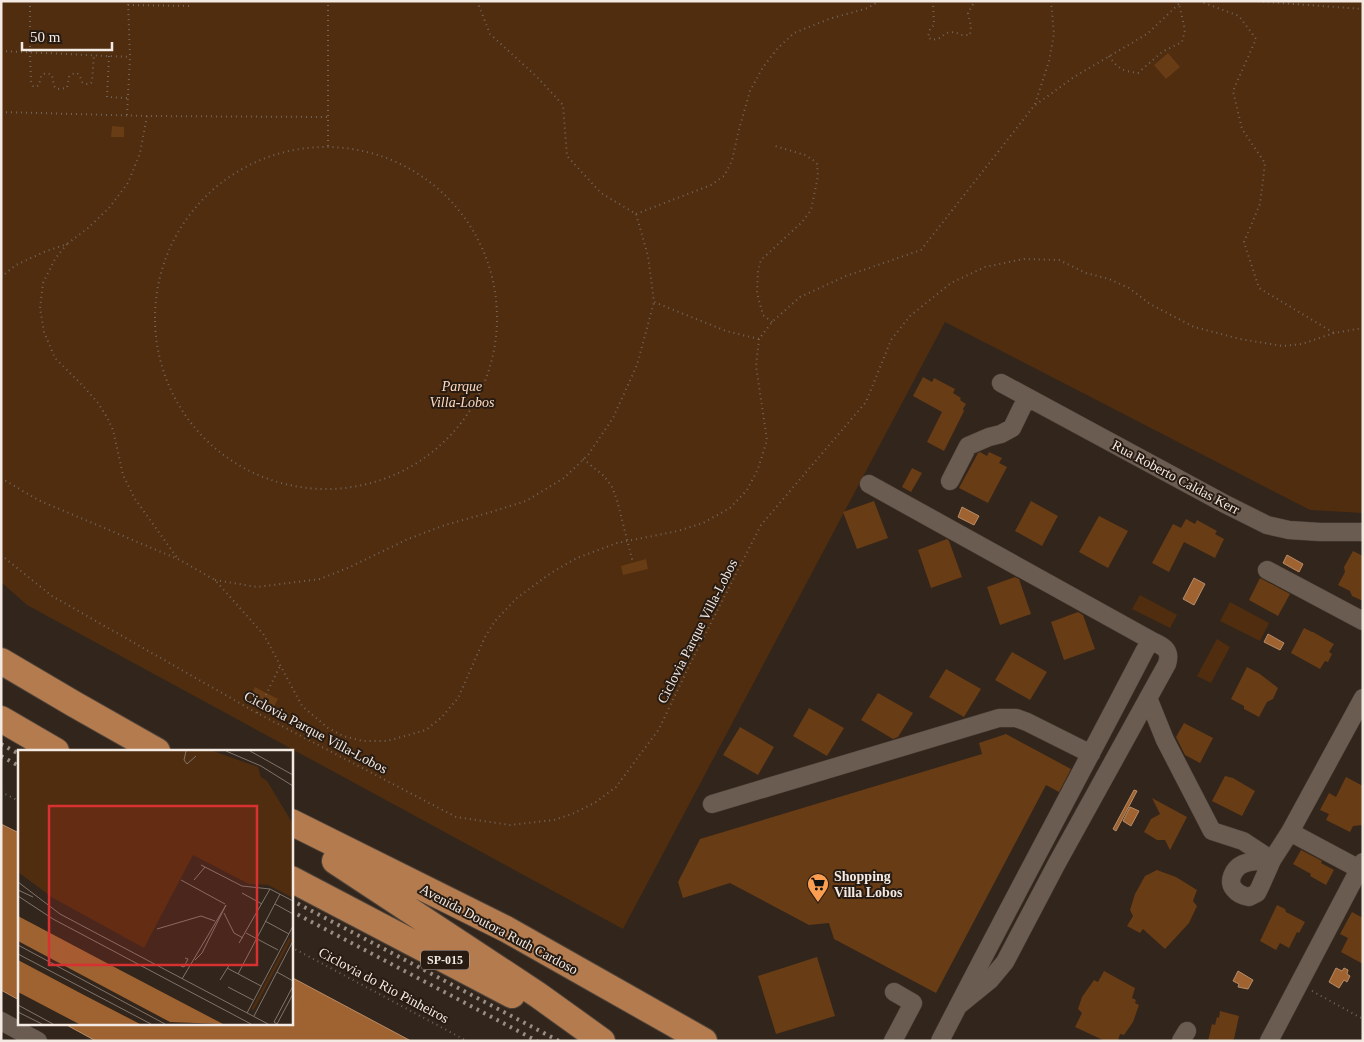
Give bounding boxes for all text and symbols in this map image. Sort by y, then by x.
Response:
scale bar [22,20,112,52]
text: 50 m [30,29,61,45]
park label: Parque Villa-Lobos [429,379,495,410]
street label: Rua Roberto Caldas Kerr [1110,438,1242,518]
street label: Ciclovia Parque Villa-Lobos [654,557,740,706]
street label: Ciclovia Parque Villa-Lobos [242,688,390,777]
inset map [18,750,292,1024]
place label: Shopping Villa Lobos [834,869,903,900]
supermarket icon: Shopping Villa Lobos [806,872,830,903]
street label: Avenida Doutora Ruth Cardoso [417,881,580,978]
street label: Ciclovia do Rio Pinheiros [316,945,451,1026]
road number: SP-015 [421,950,469,970]

